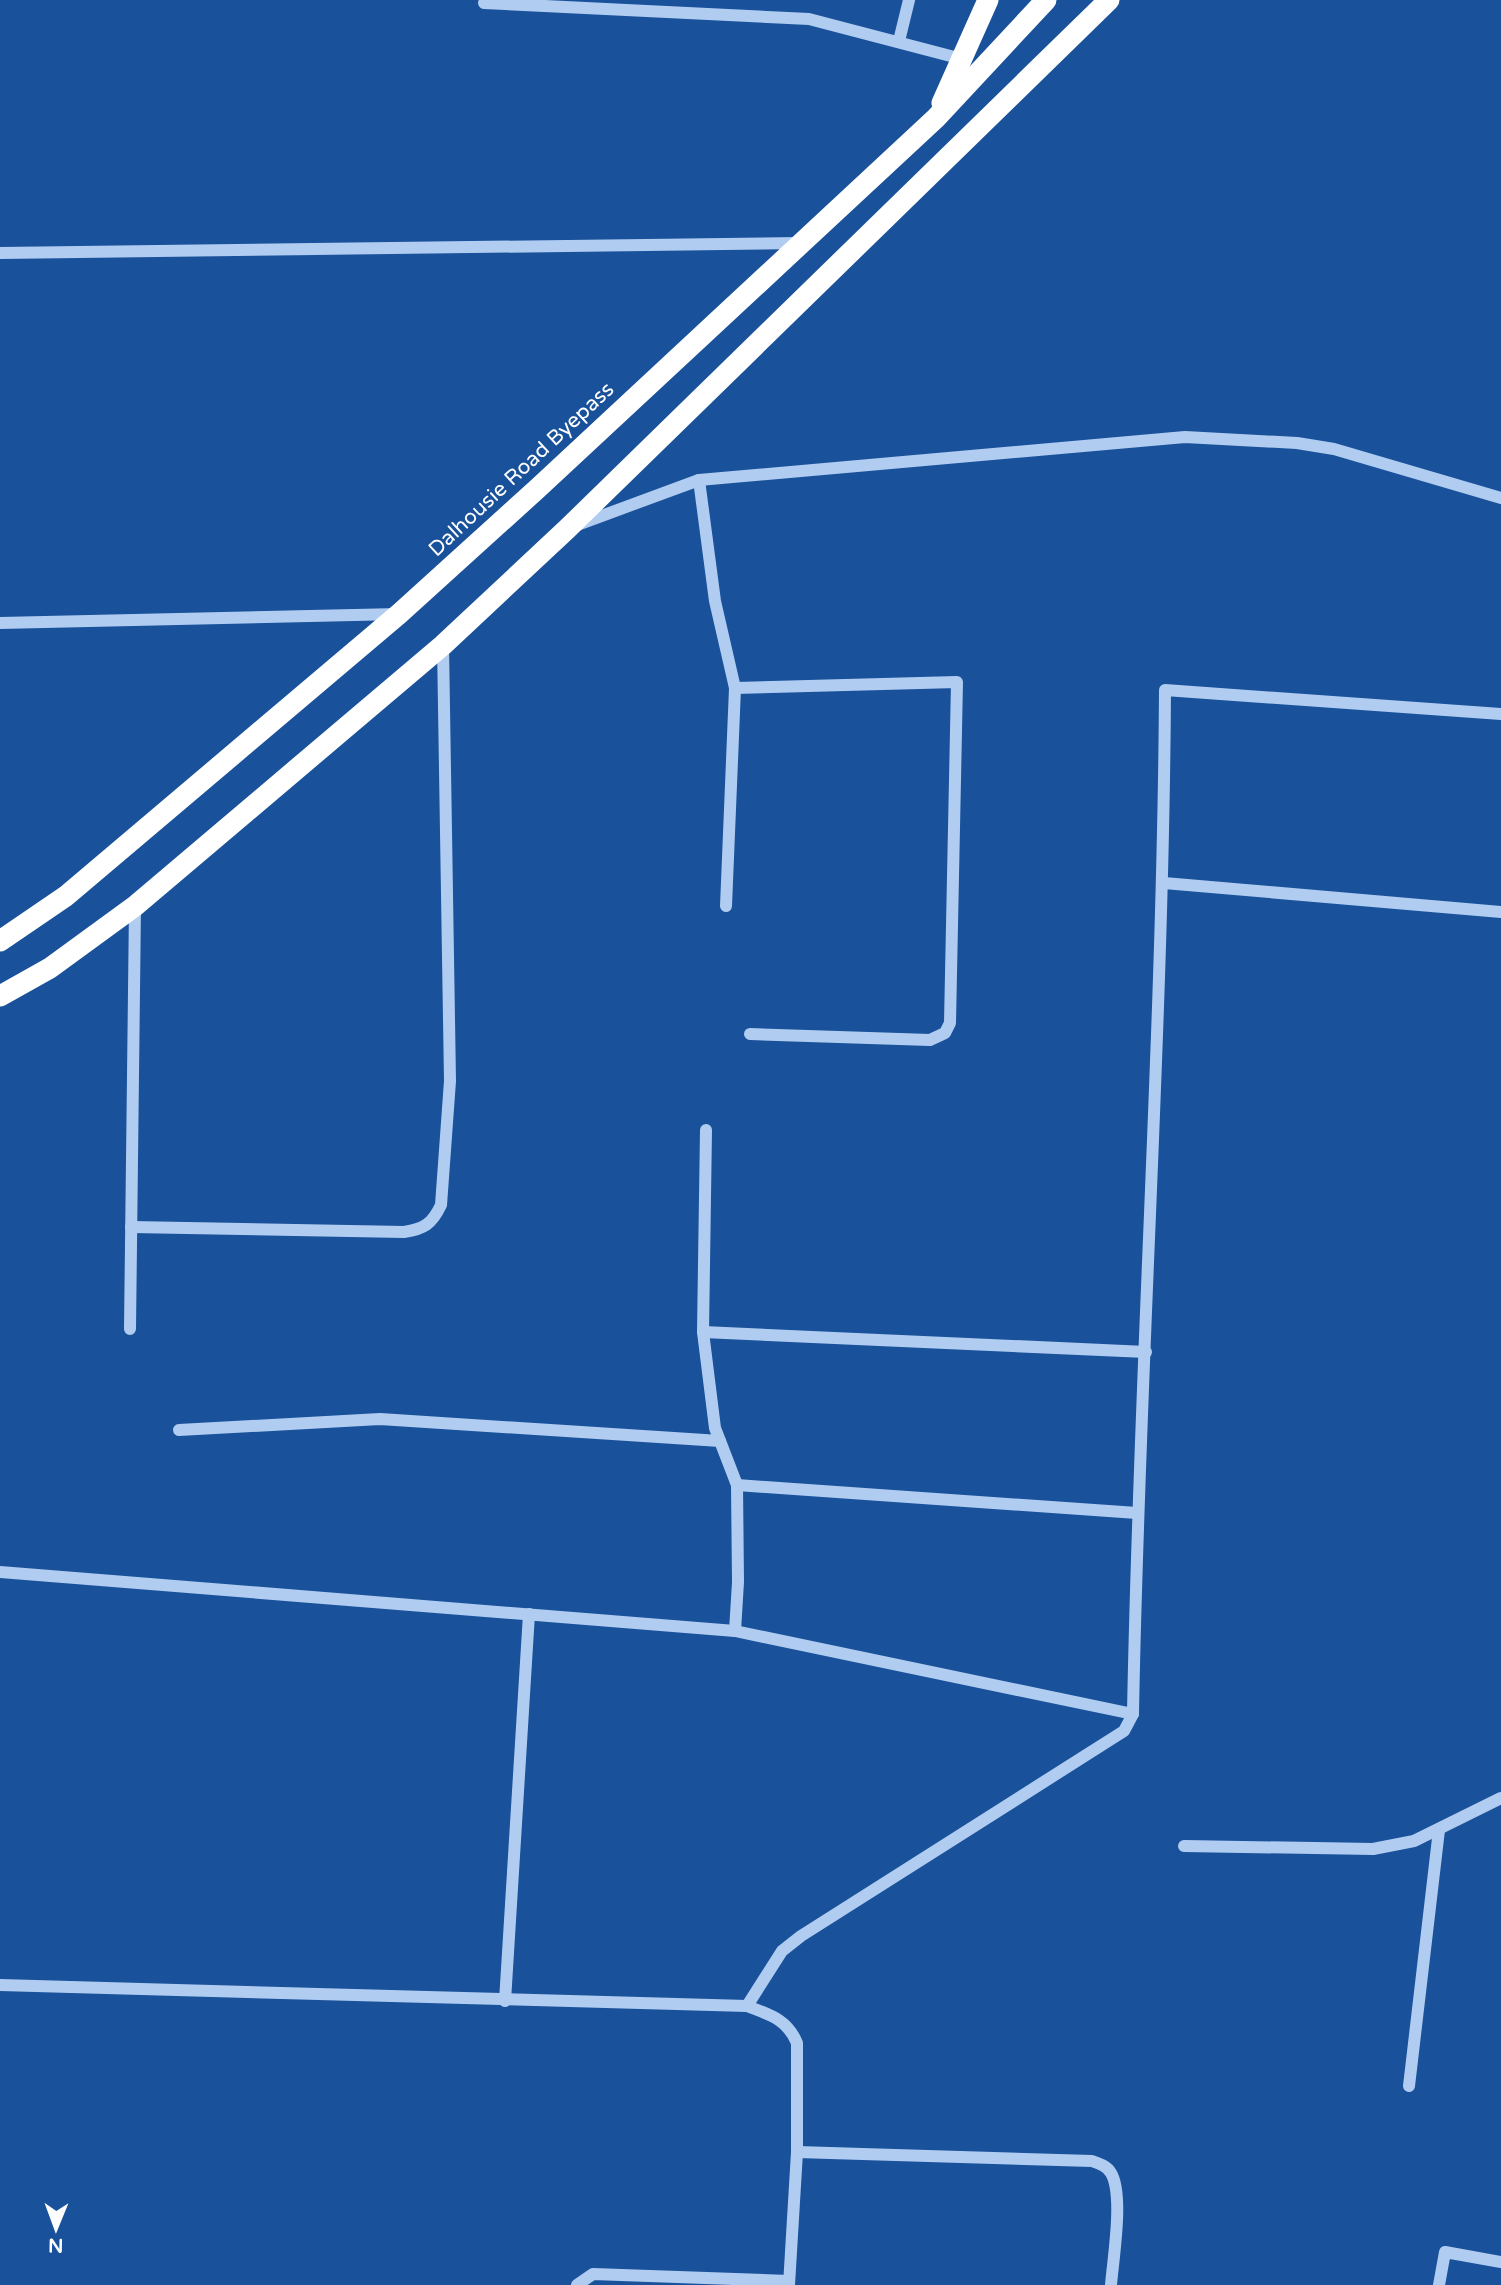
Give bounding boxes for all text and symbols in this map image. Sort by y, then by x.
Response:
street label: Dalhousie Road Byepass [423,377,619,562]
north arrow [21,2194,91,2264]
text: N [48,2234,64,2256]

